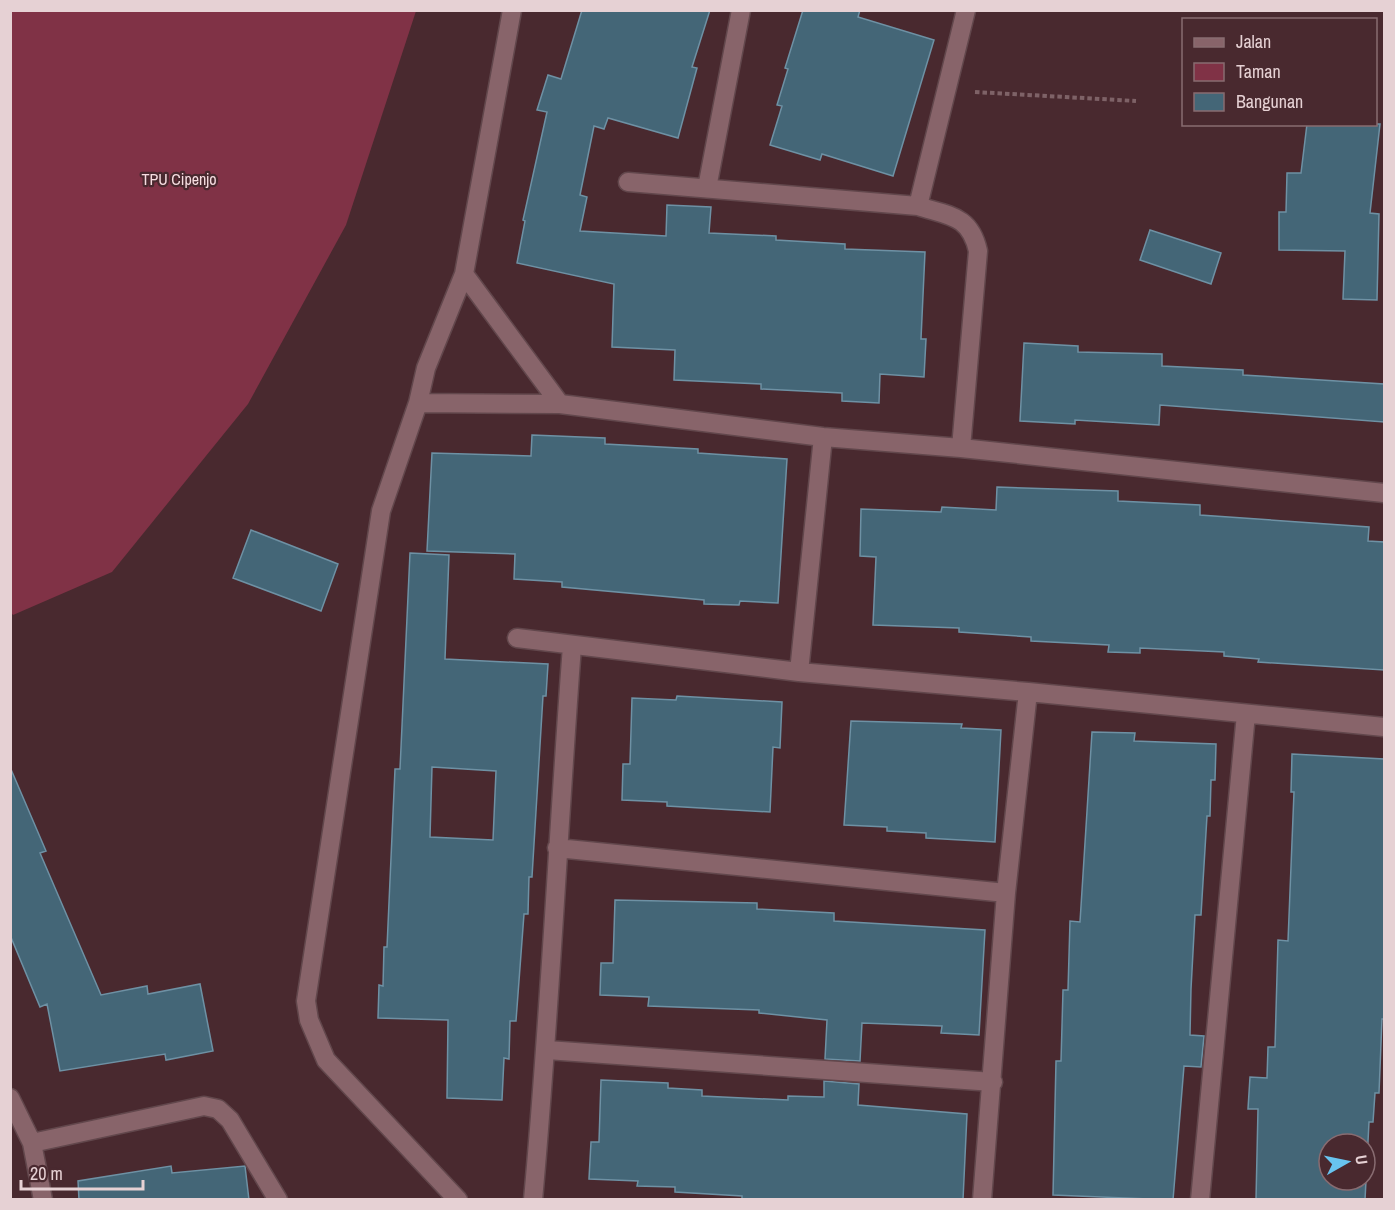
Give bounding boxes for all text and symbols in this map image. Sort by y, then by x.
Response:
legend [1182,18,1377,126]
text: Jalan [1236,29,1271,54]
text: Taman [1236,59,1281,84]
text: Bangunan [1236,89,1303,114]
park label: TPU Cipenjo [141,168,217,190]
north arrow [1317,1132,1377,1192]
scale bar [21,1153,142,1191]
text: U [1350,1153,1373,1166]
text: 20 m [30,1161,63,1186]

